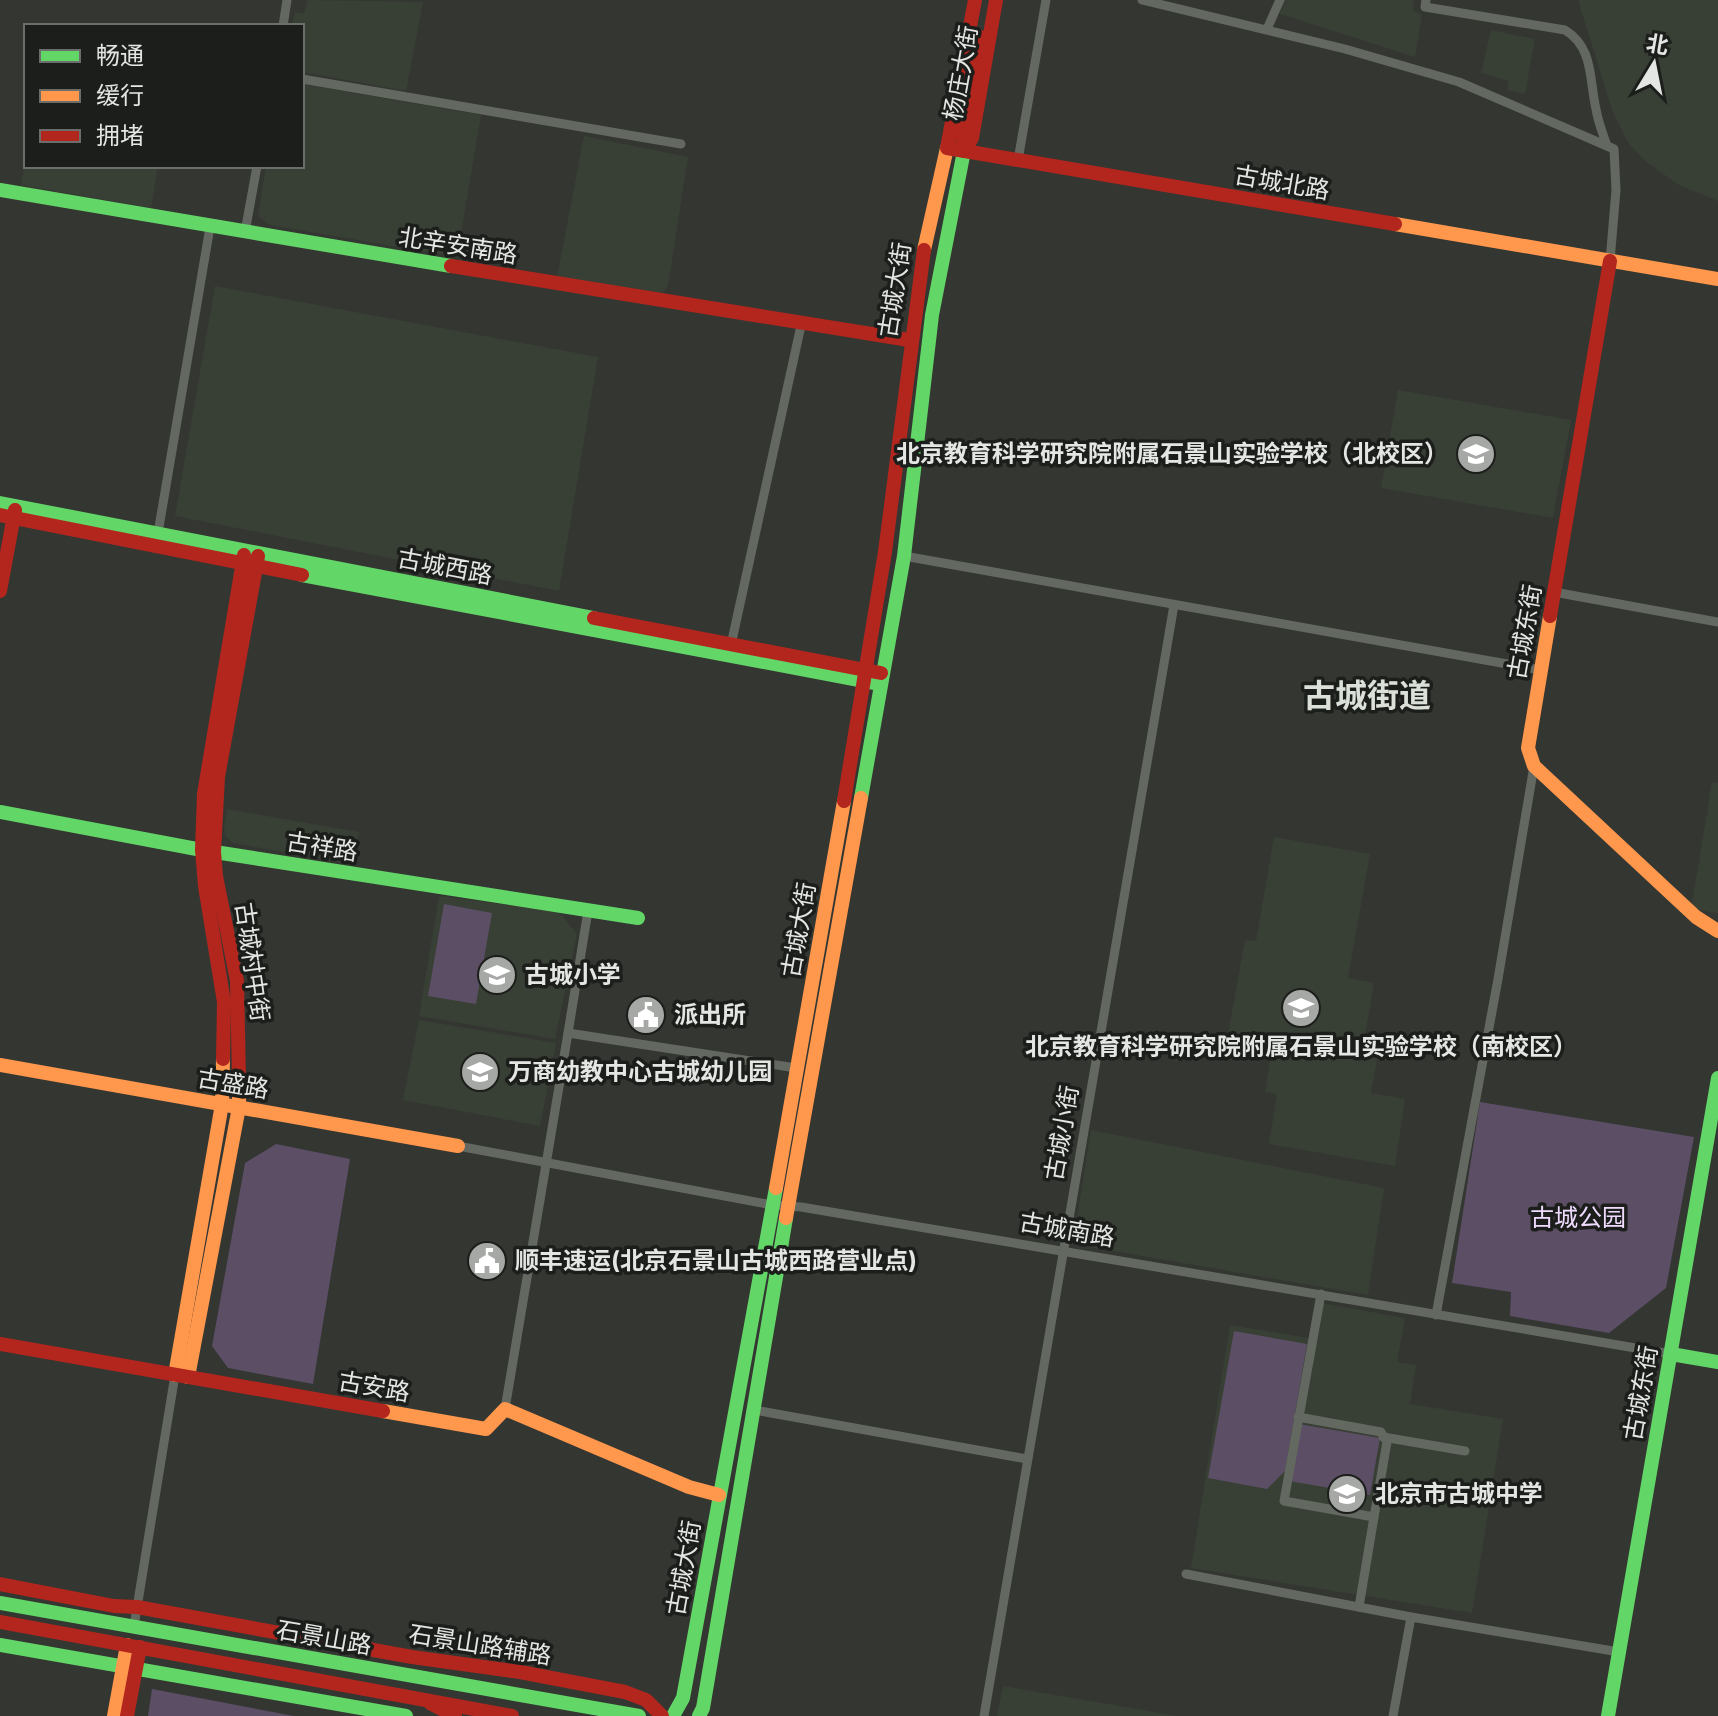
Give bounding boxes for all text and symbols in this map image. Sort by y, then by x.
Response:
street label: 杨庄大街 [938,23,983,123]
legend [24,24,304,168]
north arrow [1614,24,1694,104]
text: 北 [1644,30,1671,59]
text: 畅通 [96,41,144,70]
text: 缓行 [96,81,144,110]
text: 拥堵 [96,121,144,150]
street label: 古城北路 [1232,160,1332,205]
street label: 北辛安南路 [397,222,520,269]
street label: 古城大街 [873,240,916,340]
school or university icon: 北京教育科学研究院附属石景山实验学校（北校区） [1455,433,1497,475]
place label: 北京教育科学研究院附属石景山实验学校（北校区） [896,439,1448,468]
street label: 古城西路 [395,543,495,590]
street label: 古城东街 [1502,582,1547,682]
district label: 古城街道 [1303,676,1431,715]
street label: 古祥路 [284,827,360,866]
street label: 古城大街 [776,880,821,980]
street label: 古城村中街 [230,900,275,1023]
school or university icon: 古城小学 [476,954,518,996]
place label: 古城小学 [525,960,621,989]
school or university icon: 北京教育科学研究院附属石景山实验学校（南校区） [1280,987,1322,1029]
public building icon: 派出所 [625,994,667,1036]
place label: 派出所 [674,1000,746,1029]
place label: 北京教育科学研究院附属石景山实验学校（南校区） [1025,1032,1577,1061]
school or university icon: 万商幼教中心古城幼儿园 [459,1051,501,1093]
place label: 万商幼教中心古城幼儿园 [508,1057,772,1086]
street label: 古盛路 [195,1063,271,1104]
street label: 古城小街 [1039,1083,1084,1183]
park label: 古城公园 [1530,1203,1626,1232]
street label: 古城南路 [1017,1207,1117,1252]
public building icon: 顺丰速运(北京石景山古城西路营业点) [466,1240,508,1282]
place label: 顺丰速运(北京石景山古城西路营业点) [515,1246,917,1275]
street label: 古城东街 [1618,1343,1663,1443]
street label: 古安路 [336,1366,412,1407]
school or university icon: 北京市古城中学 [1326,1473,1368,1515]
place label: 北京市古城中学 [1375,1479,1543,1508]
street label: 古城大街 [661,1518,706,1618]
street label: 石景山路 [274,1615,374,1660]
street label: 石景山路辅路 [407,1619,553,1670]

